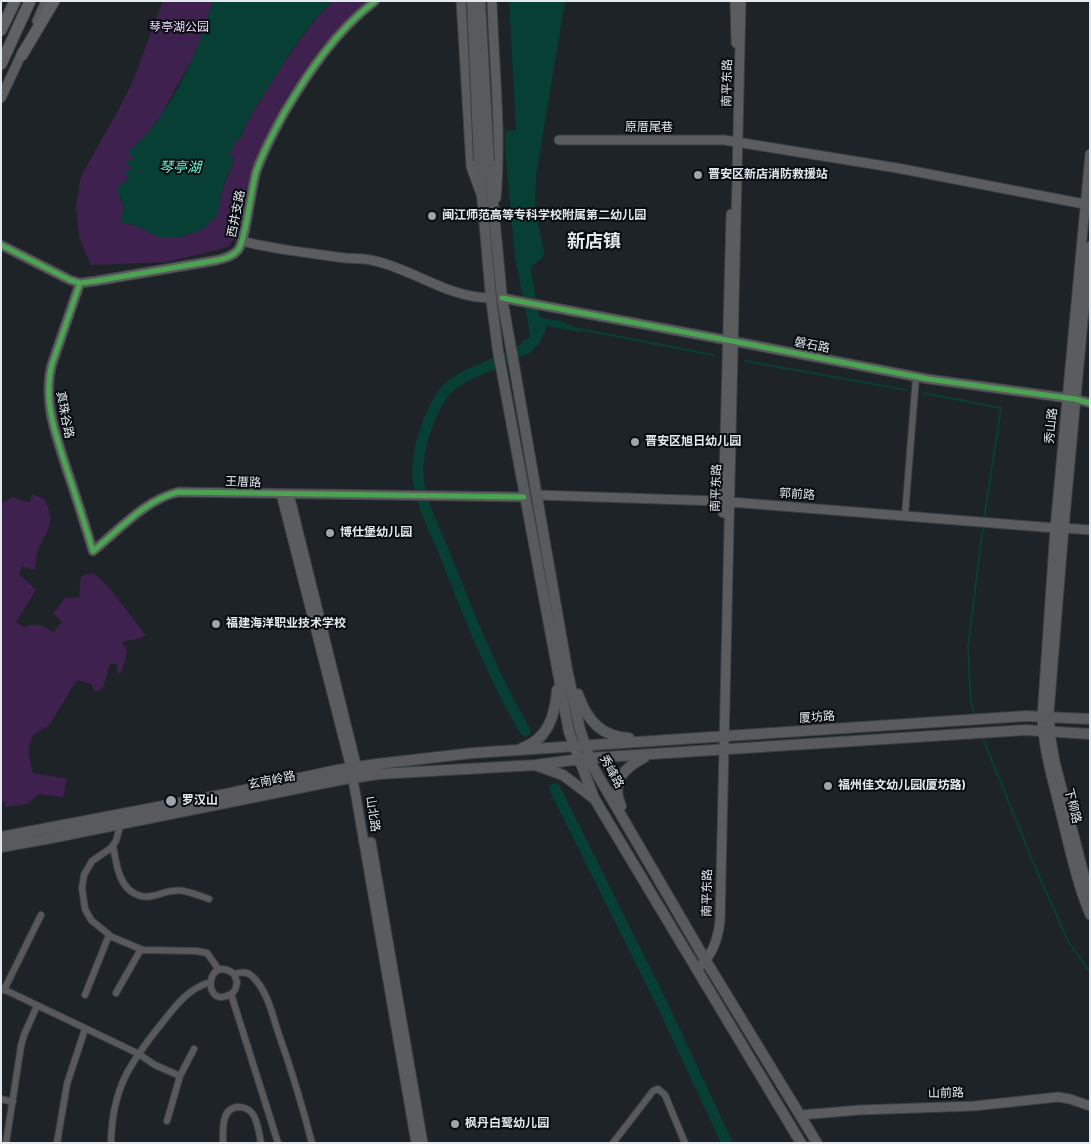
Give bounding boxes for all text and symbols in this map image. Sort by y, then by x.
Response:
park label: 琴亭湖公园 [149,21,209,35]
street label: 南平东路 [720,59,736,107]
street label: 原厝尾巷 [625,121,673,135]
water label: 琴亭湖 [159,161,201,177]
place label: 晋安区新店消防救援站 [708,168,828,182]
marker: 晋安区新店消防救援站 [692,169,704,181]
street label: 西井支路 [225,189,249,239]
place label: 闽江师范高等专科学校附属第二幼儿园 [442,209,646,223]
marker: 闽江师范高等专科学校附属第二幼儿园 [426,210,438,222]
district label: 新店镇 [567,232,621,254]
street label: 磐石路 [793,335,831,357]
street label: 真珠谷路 [52,390,76,440]
street label: 秀山路 [1043,407,1061,445]
place label: 晋安区旭日幼儿园 [645,435,741,449]
marker: 晋安区旭日幼儿园 [629,436,641,448]
street label: 南平东路 [709,464,725,512]
street label: 王厝路 [225,475,261,491]
street label: 郭前路 [779,487,815,503]
place label: 博仕堡幼儿园 [340,526,412,540]
marker: 博仕堡幼儿园 [324,527,336,539]
place label: 福建海洋职业技术学校 [226,617,346,631]
marker: 福建海洋职业技术学校 [210,618,222,630]
street label: 厦坊路 [799,710,835,726]
street label: 秀峰路 [596,753,626,791]
street label: 玄南岭路 [247,769,297,793]
place label: 福州佳文幼儿园(厦坊路) [838,779,965,793]
marker: 福州佳文幼儿园(厦坊路) [822,780,834,792]
street label: 下柳路 [1061,787,1083,825]
marker: 罗汉山 [164,794,178,808]
place label: 罗汉山 [182,794,218,808]
street label: 山北路 [362,795,382,833]
street label: 南平东路 [700,869,716,917]
street label: 山前路 [928,1086,964,1102]
place label: 枫丹白鹭幼儿园 [465,1117,549,1131]
marker: 枫丹白鹭幼儿园 [449,1118,461,1130]

